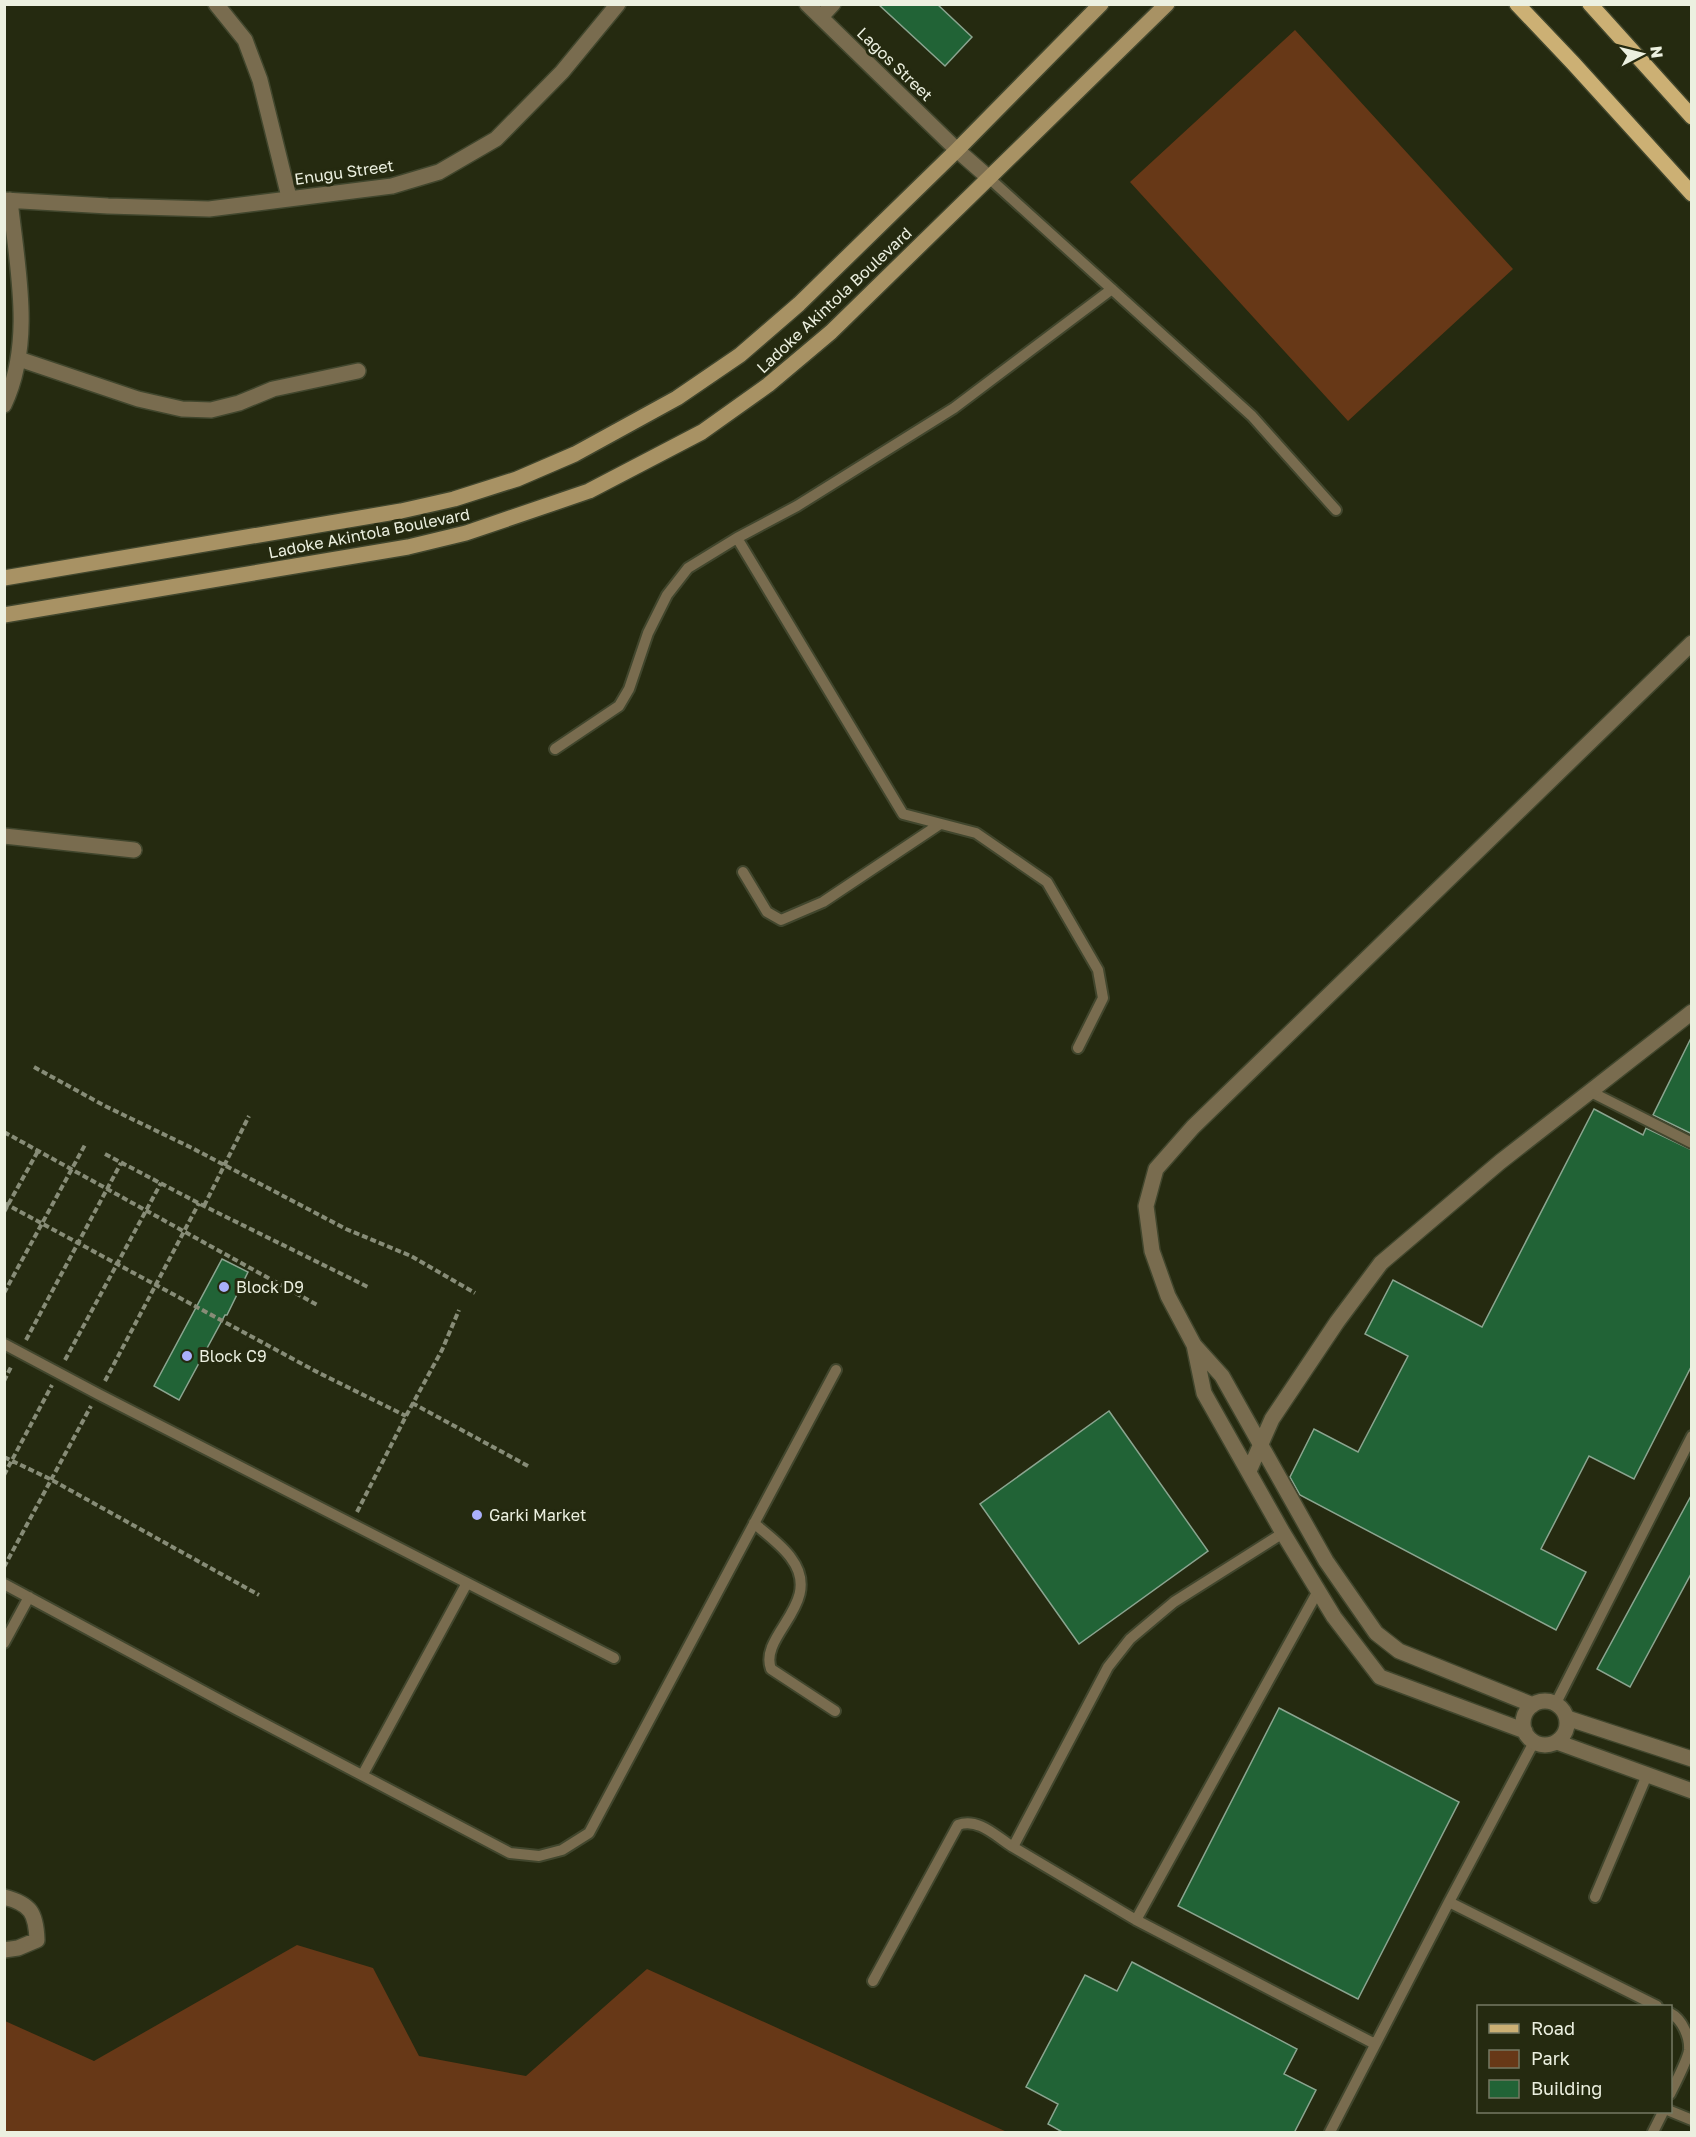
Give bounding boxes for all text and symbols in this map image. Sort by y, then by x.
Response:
street label: Lagos Street [853,23,937,105]
north arrow [1612,24,1672,84]
text: N [1646,45,1668,59]
street label: Enugu Street [293,155,395,189]
street label: Ladoke Akintola Boulevard [752,223,916,377]
street label: Ladoke Akintola Boulevard [266,504,472,562]
place label: Block D9 [236,1277,304,1297]
marker: Block D9 [217,1280,231,1294]
place label: Block C9 [199,1346,267,1366]
marker: Block C9 [180,1349,194,1363]
place label: Garki Market [489,1505,586,1525]
marker: Garki Market [470,1508,484,1522]
legend [1477,2005,1672,2113]
text: Road [1531,2017,1575,2039]
text: Park [1531,2047,1570,2069]
text: Building [1531,2077,1602,2099]

